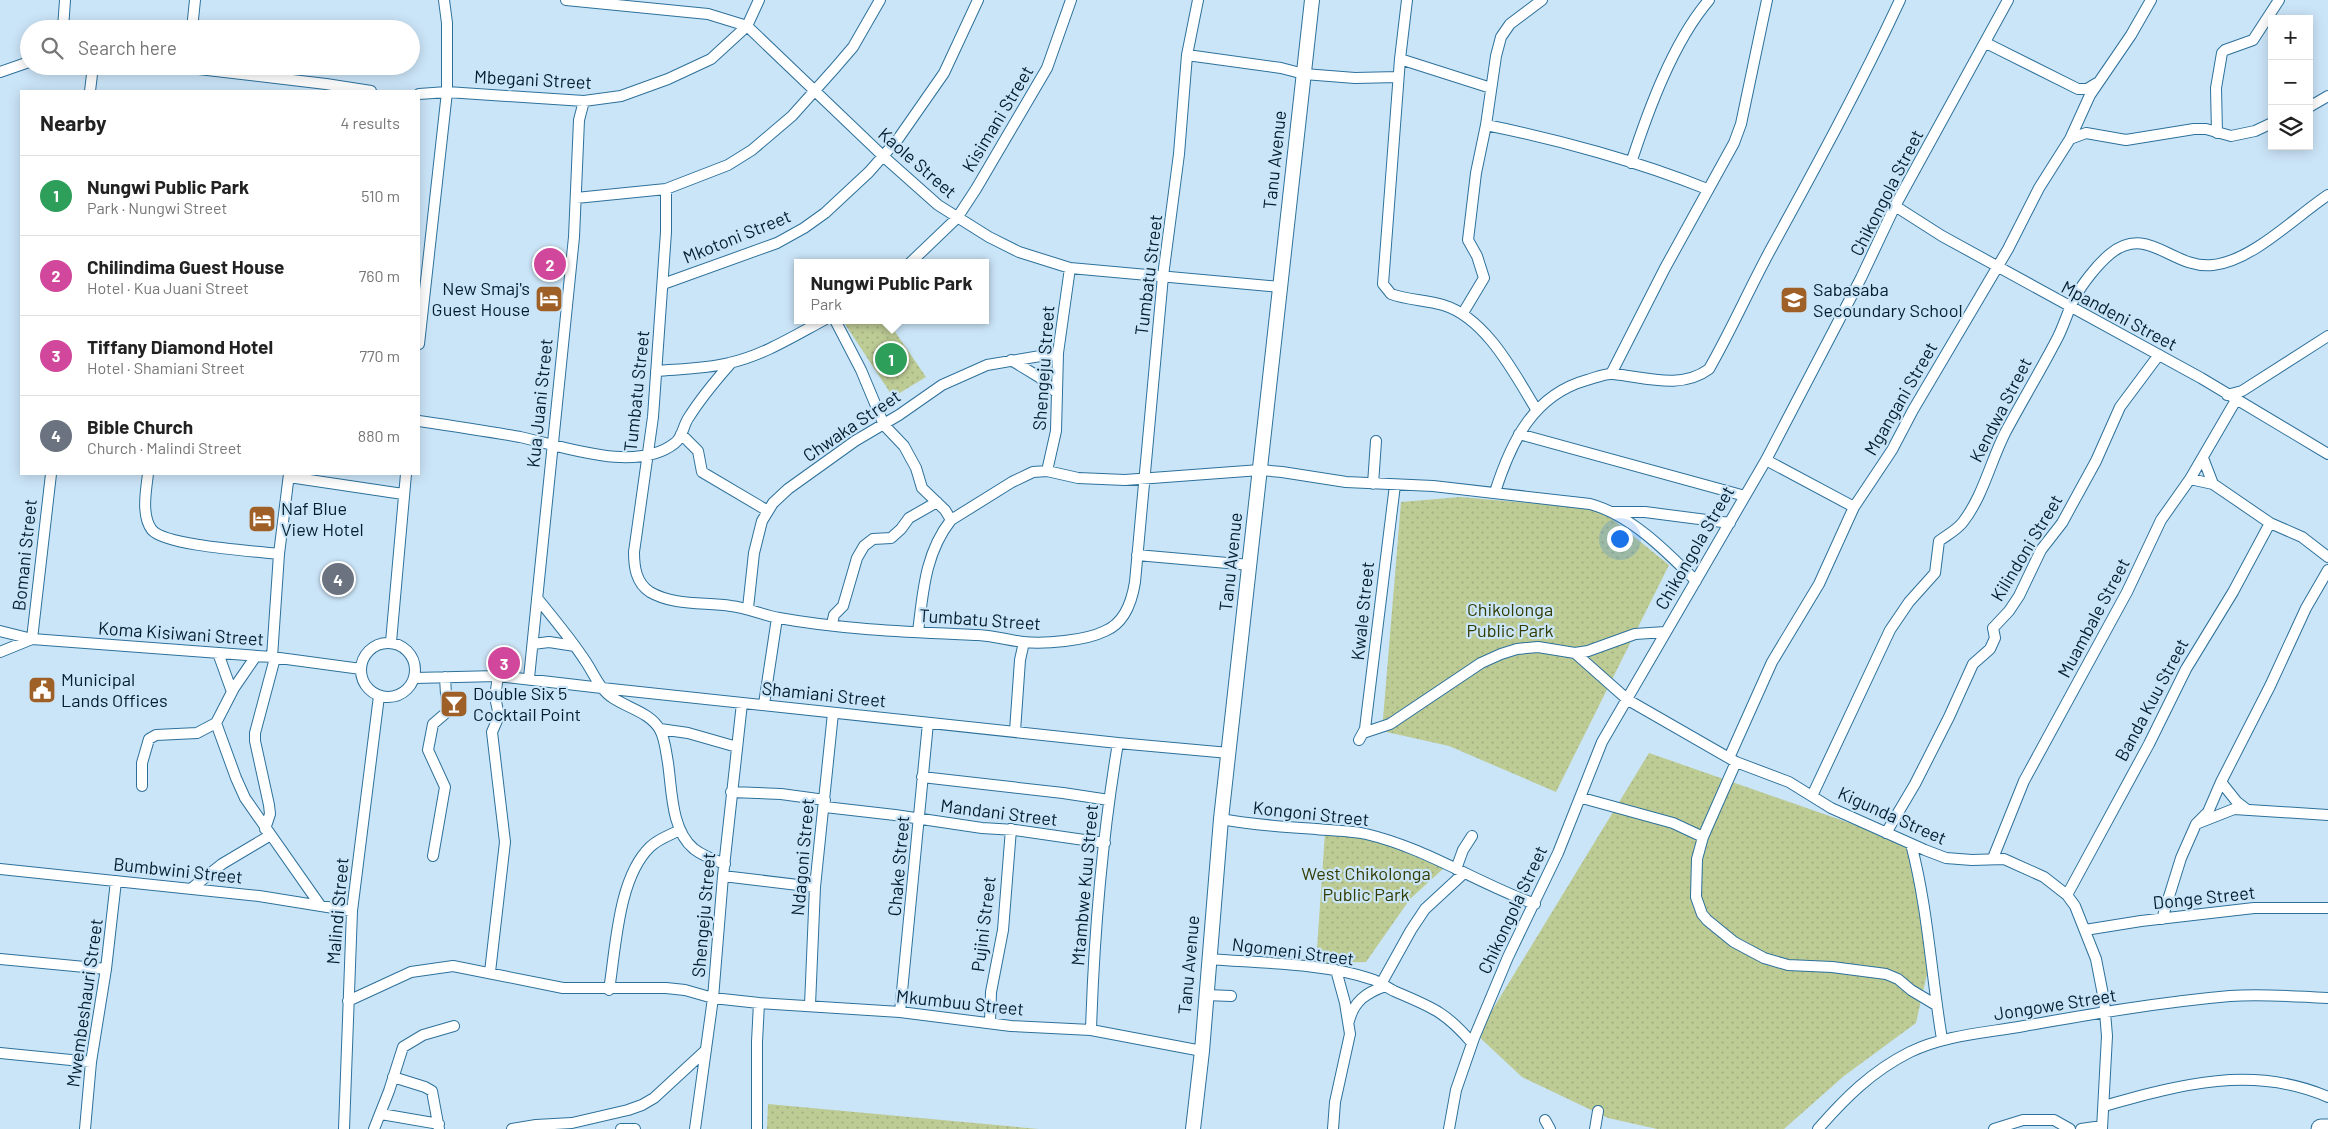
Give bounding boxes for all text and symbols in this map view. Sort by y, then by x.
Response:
map controls [2268,15,2313,150]
button: + [2268,15,2313,60]
search box [20,20,420,75]
icon: search [38,34,66,62]
text: Search here [78,36,177,59]
button: − [2268,60,2313,105]
street label: Kisimani Street [957,61,1037,176]
street label: Mbegani Street [474,65,593,93]
button: layers [2268,105,2313,150]
street label: Tanu Avenue [1258,109,1290,210]
text: Nearby [40,110,106,135]
text: 4 results [340,113,400,132]
street label: Kaole Street [874,122,961,202]
street label: Chikongola Street [1845,126,1927,259]
text: Nungwi Public Park [87,175,249,198]
text: 1 [53,186,59,205]
text: 510 m [361,186,400,205]
text: Park · Nungwi Street [87,198,227,217]
street label: Mkotoni Street [679,204,794,268]
street label: Tumbatu Street [1130,213,1166,337]
pin: 2 [534,245,566,283]
text: Chilindima Guest House [87,255,284,278]
popup [794,259,989,324]
text: 2 [52,266,60,285]
text: 760 m [359,266,400,285]
text: Nungwi Public Park [810,271,973,294]
street label: Mpandeni Street [2058,275,2181,355]
place label: New Smaj's Guest House [432,277,530,320]
text: Hotel · Kua Juani Street [87,278,249,297]
place label: Sabasaba Secoundary School [1813,278,1963,321]
hotel icon: New Smaj's Guest House [534,284,564,314]
school or university icon: Sabasaba Secoundary School [1779,285,1809,315]
text: Park [810,294,842,313]
street label: Shengeju Street [1028,305,1058,431]
street label: Tumbatu Street [619,329,653,453]
text: Tiffany Diamond Hotel [87,335,273,358]
street label: Kua Juani Street [521,337,557,469]
street label: Mgangani Street [1859,338,1941,459]
pin: 1 [875,340,907,378]
text: 3 [52,346,60,365]
text: 770 m [359,346,400,365]
street label: Kendwa Street [1964,354,2036,466]
text: Hotel · Shamiani Street [87,358,245,377]
street label: Chwaka Street [798,384,905,466]
text: Bible Church [87,415,193,438]
text: 4 [51,426,61,445]
text: 880 m [358,426,400,445]
text: Church · Malindi Street [87,438,242,457]
street label: Chikongola Street [1650,482,1738,613]
street label: Kilindoni Street [1986,490,2067,605]
place label: Naf Blue View Hotel [281,497,364,540]
street label: Bomani Street [7,498,41,612]
hotel icon: Naf Blue View Hotel [247,504,277,534]
street label: Tanu Avenue [1214,511,1246,612]
your location [1607,526,1633,552]
street label: Muambale Street [2052,554,2134,681]
pin: 4 [322,560,354,598]
street label: Kwale Street [1346,560,1378,661]
park label: Chikolonga Public Park [1466,598,1554,641]
street label: Tumbatu Street [919,604,1042,634]
street label: Koma Kisiwani Street [97,616,265,650]
street label: Banda Kuu Street [2110,634,2193,765]
pin: 3 [488,644,520,682]
place label: Municipal Lands Offices [61,668,168,711]
public building icon: Municipal Lands Offices [27,675,57,705]
street label: Shamiani Street [761,677,887,711]
place label: Double Six 5 Cocktail Point [473,682,581,725]
bar icon: Double Six 5 Cocktail Point [439,689,469,719]
street label: Kigunda Street [1835,781,1950,849]
street label: Mandani Street [939,794,1059,830]
street label: Kongoni Street [1252,796,1370,830]
street label: Ndagoni Street [786,797,818,916]
street label: Mtambwe Kuu Street [1066,803,1102,967]
street label: Chake Street [883,815,913,917]
street label: Chikongola Street [1473,842,1551,977]
street label: Shengeju Street [687,851,719,978]
street label: Bumbwini Street [112,852,244,888]
street label: Malindi Street [321,856,353,965]
park label: West Chikolonga Public Park [1301,862,1431,905]
street label: Pujini Street [966,875,1000,973]
street label: Donge Street [2152,881,2256,913]
street label: Tanu Avenue [1173,914,1203,1015]
street label: Mwembeshauri Street [61,917,107,1089]
street label: Ngomeni Street [1231,933,1356,969]
street label: Jongowe Street [1992,983,2118,1025]
street label: Mkumbuu Street [895,984,1025,1020]

